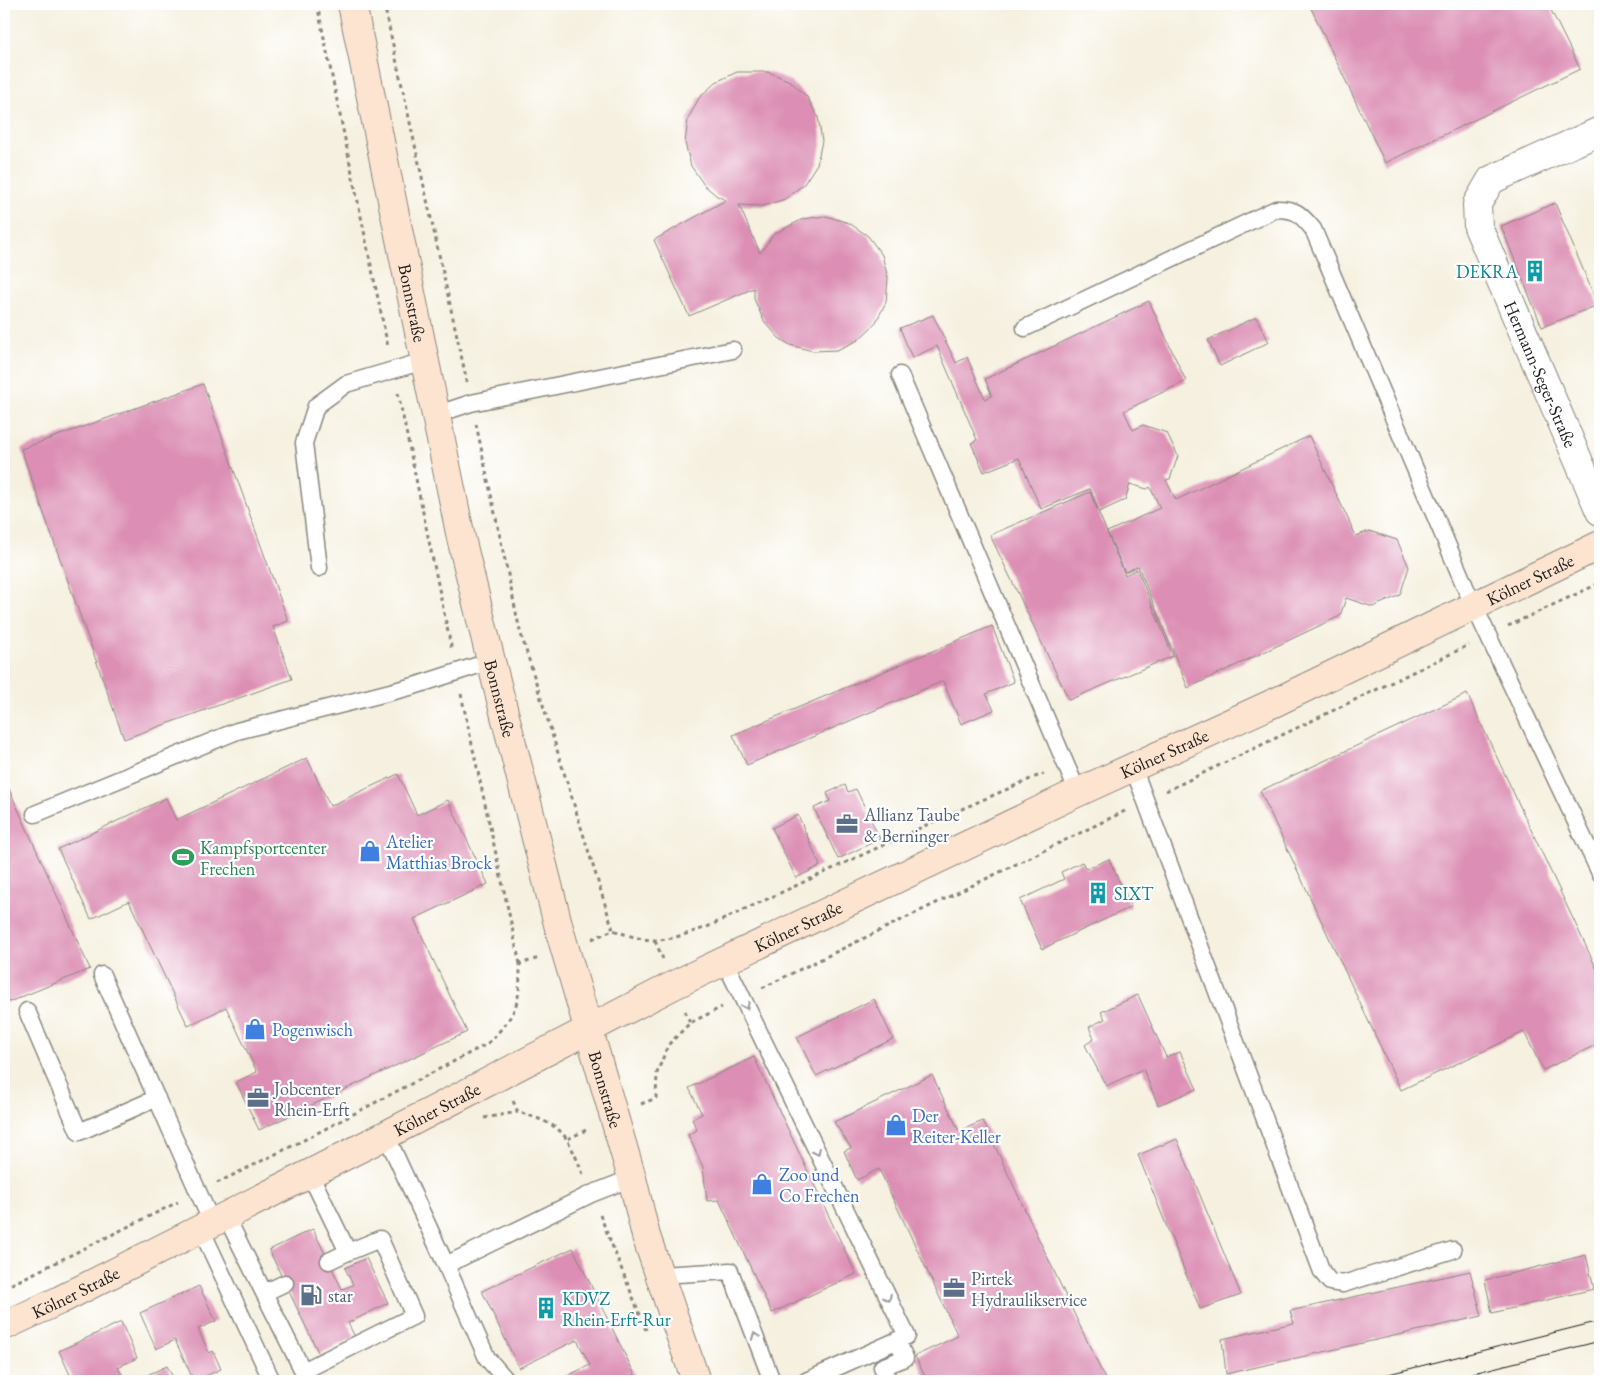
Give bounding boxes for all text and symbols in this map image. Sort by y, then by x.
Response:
building icon: DEKRA [1522,258,1548,284]
place label: DEKRA [1456,260,1519,283]
street label: Bonnstraße [394,262,432,344]
street label: Hermann-Seger-Straße [1499,297,1583,451]
street label: Kölner Straße [1482,548,1577,610]
street label: Bonnstraße [480,657,521,739]
street label: Kölner Straße [1116,723,1212,783]
place label: Allianz Taube & Berninger [863,803,960,847]
office icon: Allianz Taube & Berninger [834,811,860,837]
place label: Atelier Matthias Brock [385,830,492,874]
place label: Kampfsportcenter Frechen [200,836,326,880]
shop icon: Atelier Matthias Brock [357,838,383,864]
sports icon: Kampfsportcenter Frechen [170,844,196,870]
building icon: SIXT [1085,880,1111,906]
place label: SIXT [1114,882,1154,905]
street label: Kölner Straße [750,895,845,957]
one-way arrow [740,1000,750,1009]
shop icon: Pogenwisch [242,1016,268,1042]
place label: Pogenwisch [272,1018,353,1041]
street label: Bonnstraße [584,1048,628,1130]
place label: Jobcenter Rhein-Erft [272,1077,350,1121]
street label: Kölner Straße [389,1077,484,1141]
office icon: Jobcenter Rhein-Erft [245,1085,271,1111]
place label: Der Reiter-Keller [912,1104,1001,1148]
shop icon: Der Reiter-Keller [883,1112,909,1138]
one-way arrow [811,1147,821,1156]
place label: Zoo und Co Frechen [779,1163,860,1207]
shop icon: Zoo und Co Frechen [749,1171,775,1197]
street label: Kölner Straße [28,1261,123,1323]
place label: Pirtek Hydraulikservice [971,1267,1087,1311]
office icon: Pirtek Hydraulikservice [941,1275,967,1301]
fuel station icon: star [298,1282,324,1308]
place label: star [328,1284,353,1307]
place label: KDVZ Rhein-Erft-Rur [562,1287,671,1331]
one-way arrow [882,1293,892,1302]
building icon: KDVZ Rhein-Erft-Rur [533,1295,559,1321]
one-way arrow [751,1332,761,1341]

